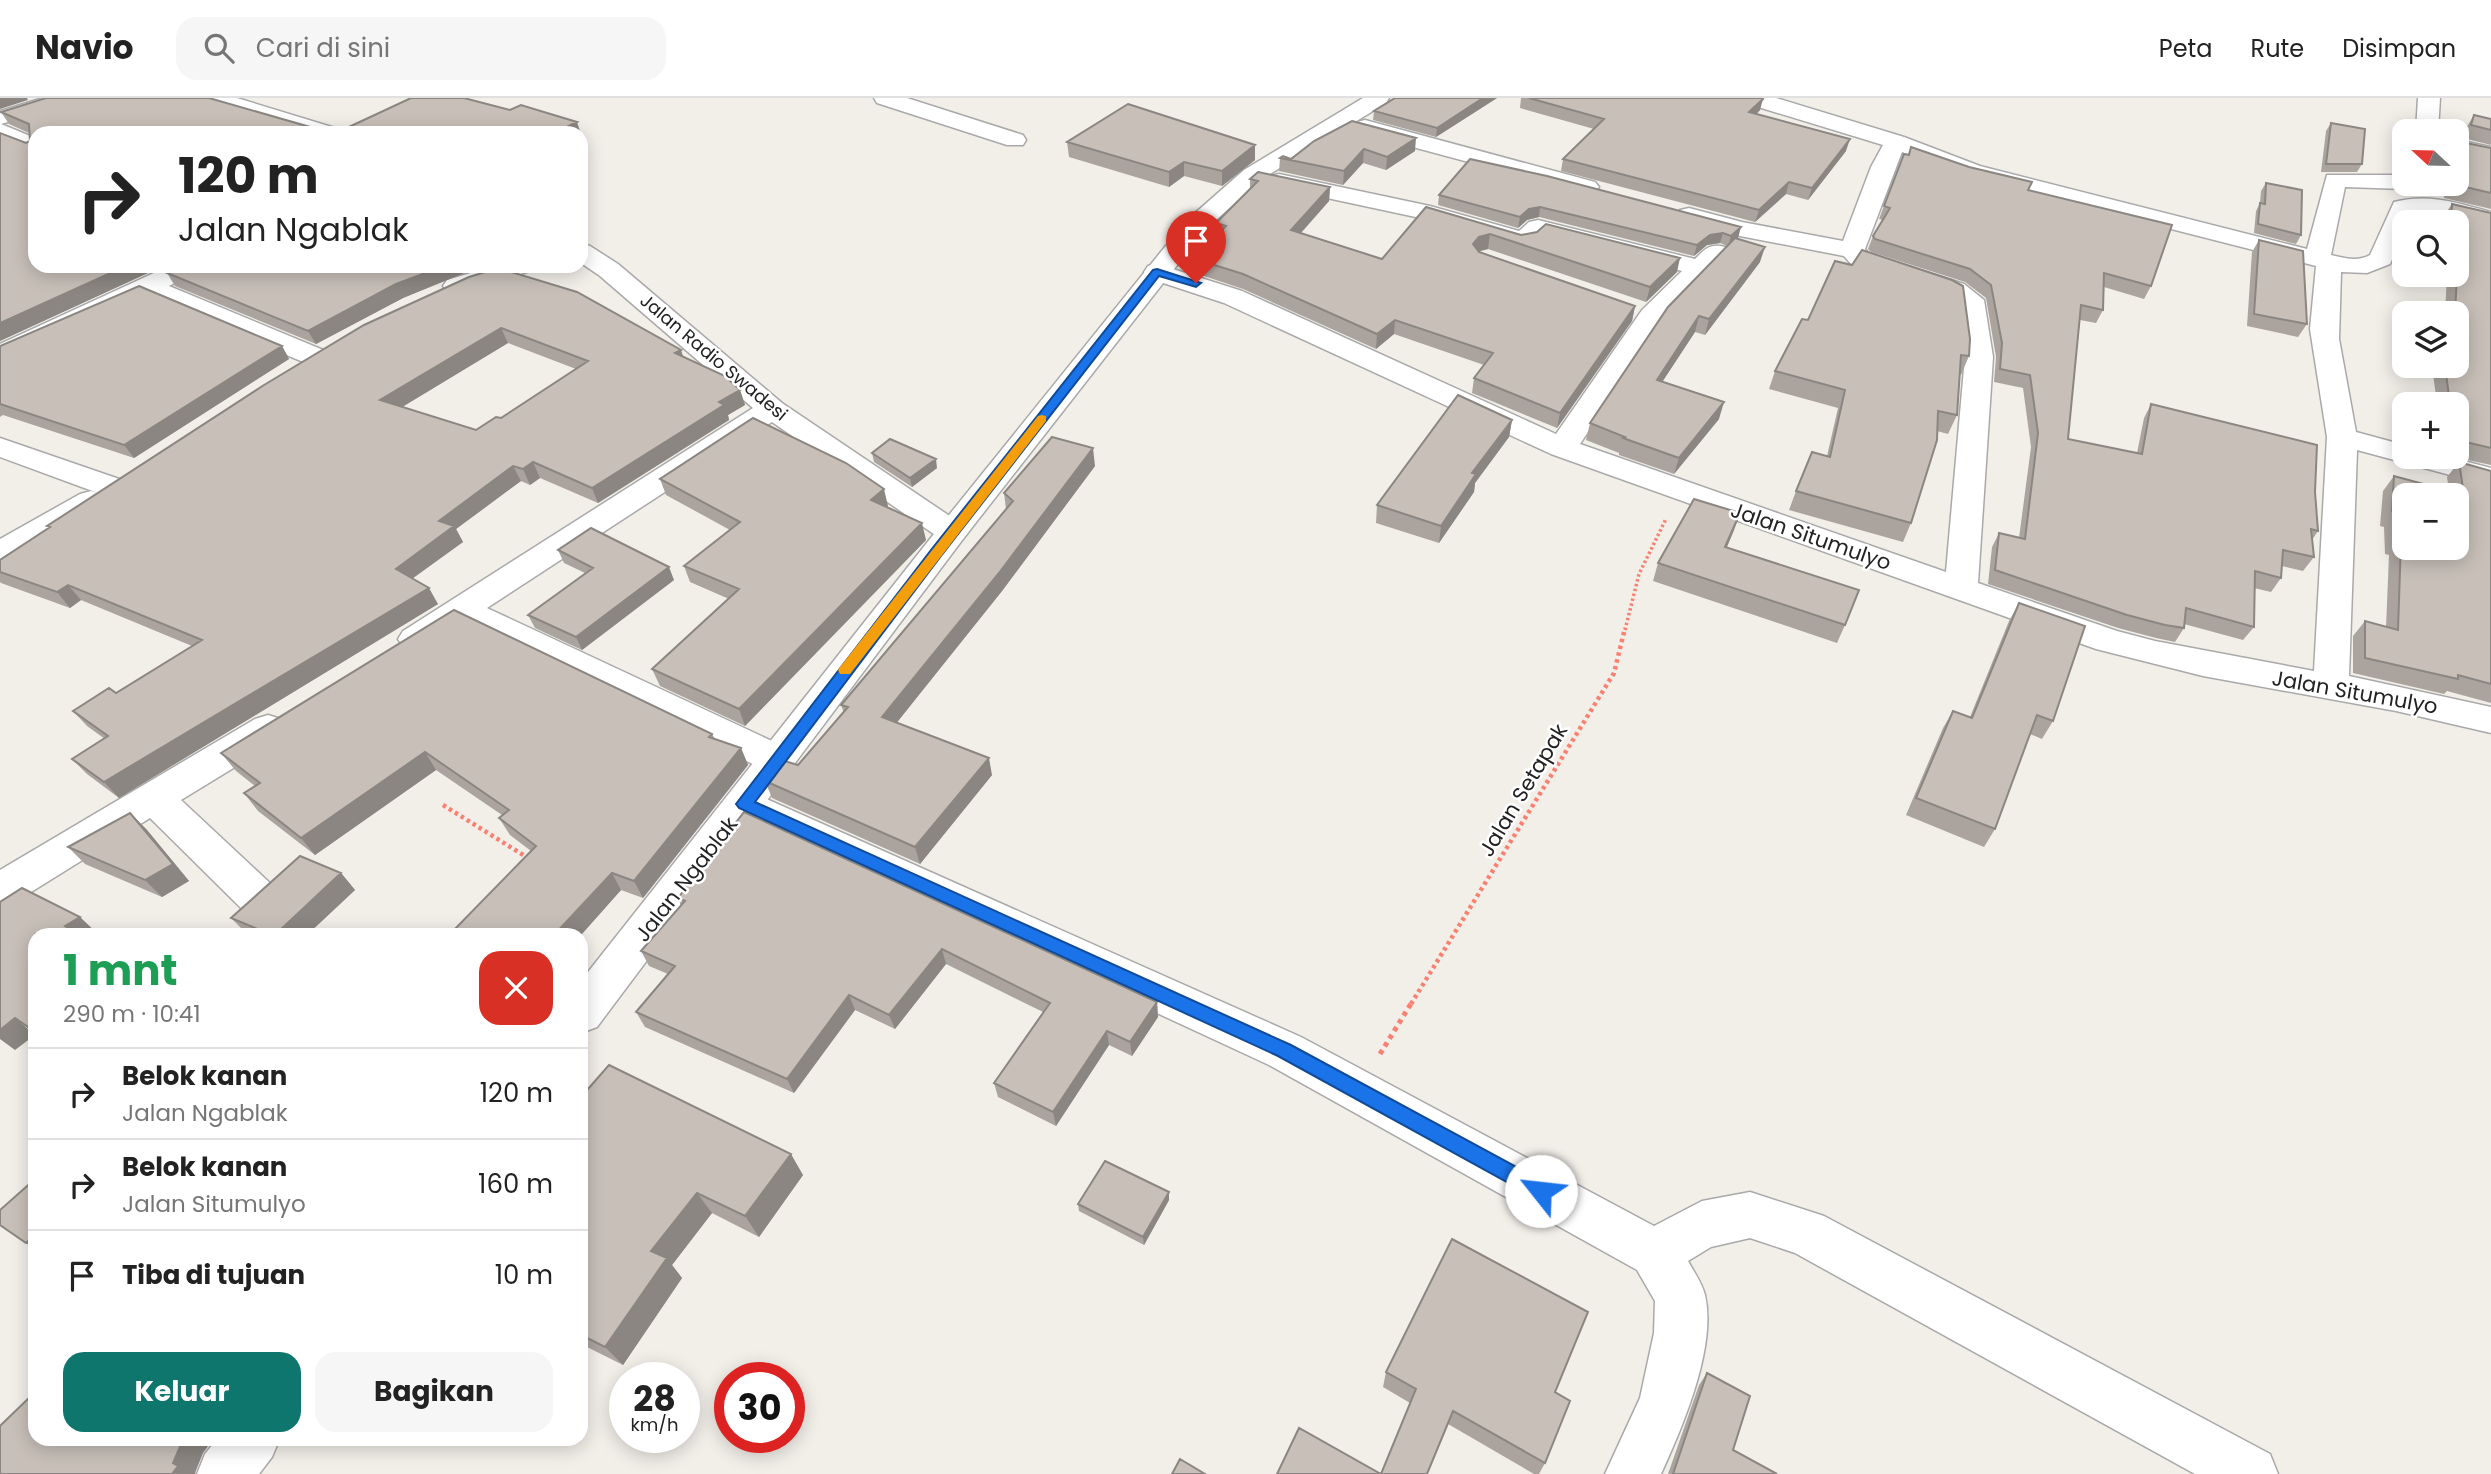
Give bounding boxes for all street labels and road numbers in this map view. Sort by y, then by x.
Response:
street label: Jalan Radio Swadesi [635,288,793,426]
street label: Jalan Situmulyo [1727,495,1895,577]
street label: Jalan Situmulyo [2270,663,2440,721]
street label: Jalan Setapak [1472,718,1574,862]
street label: Jalan Ngablak [628,810,744,948]

